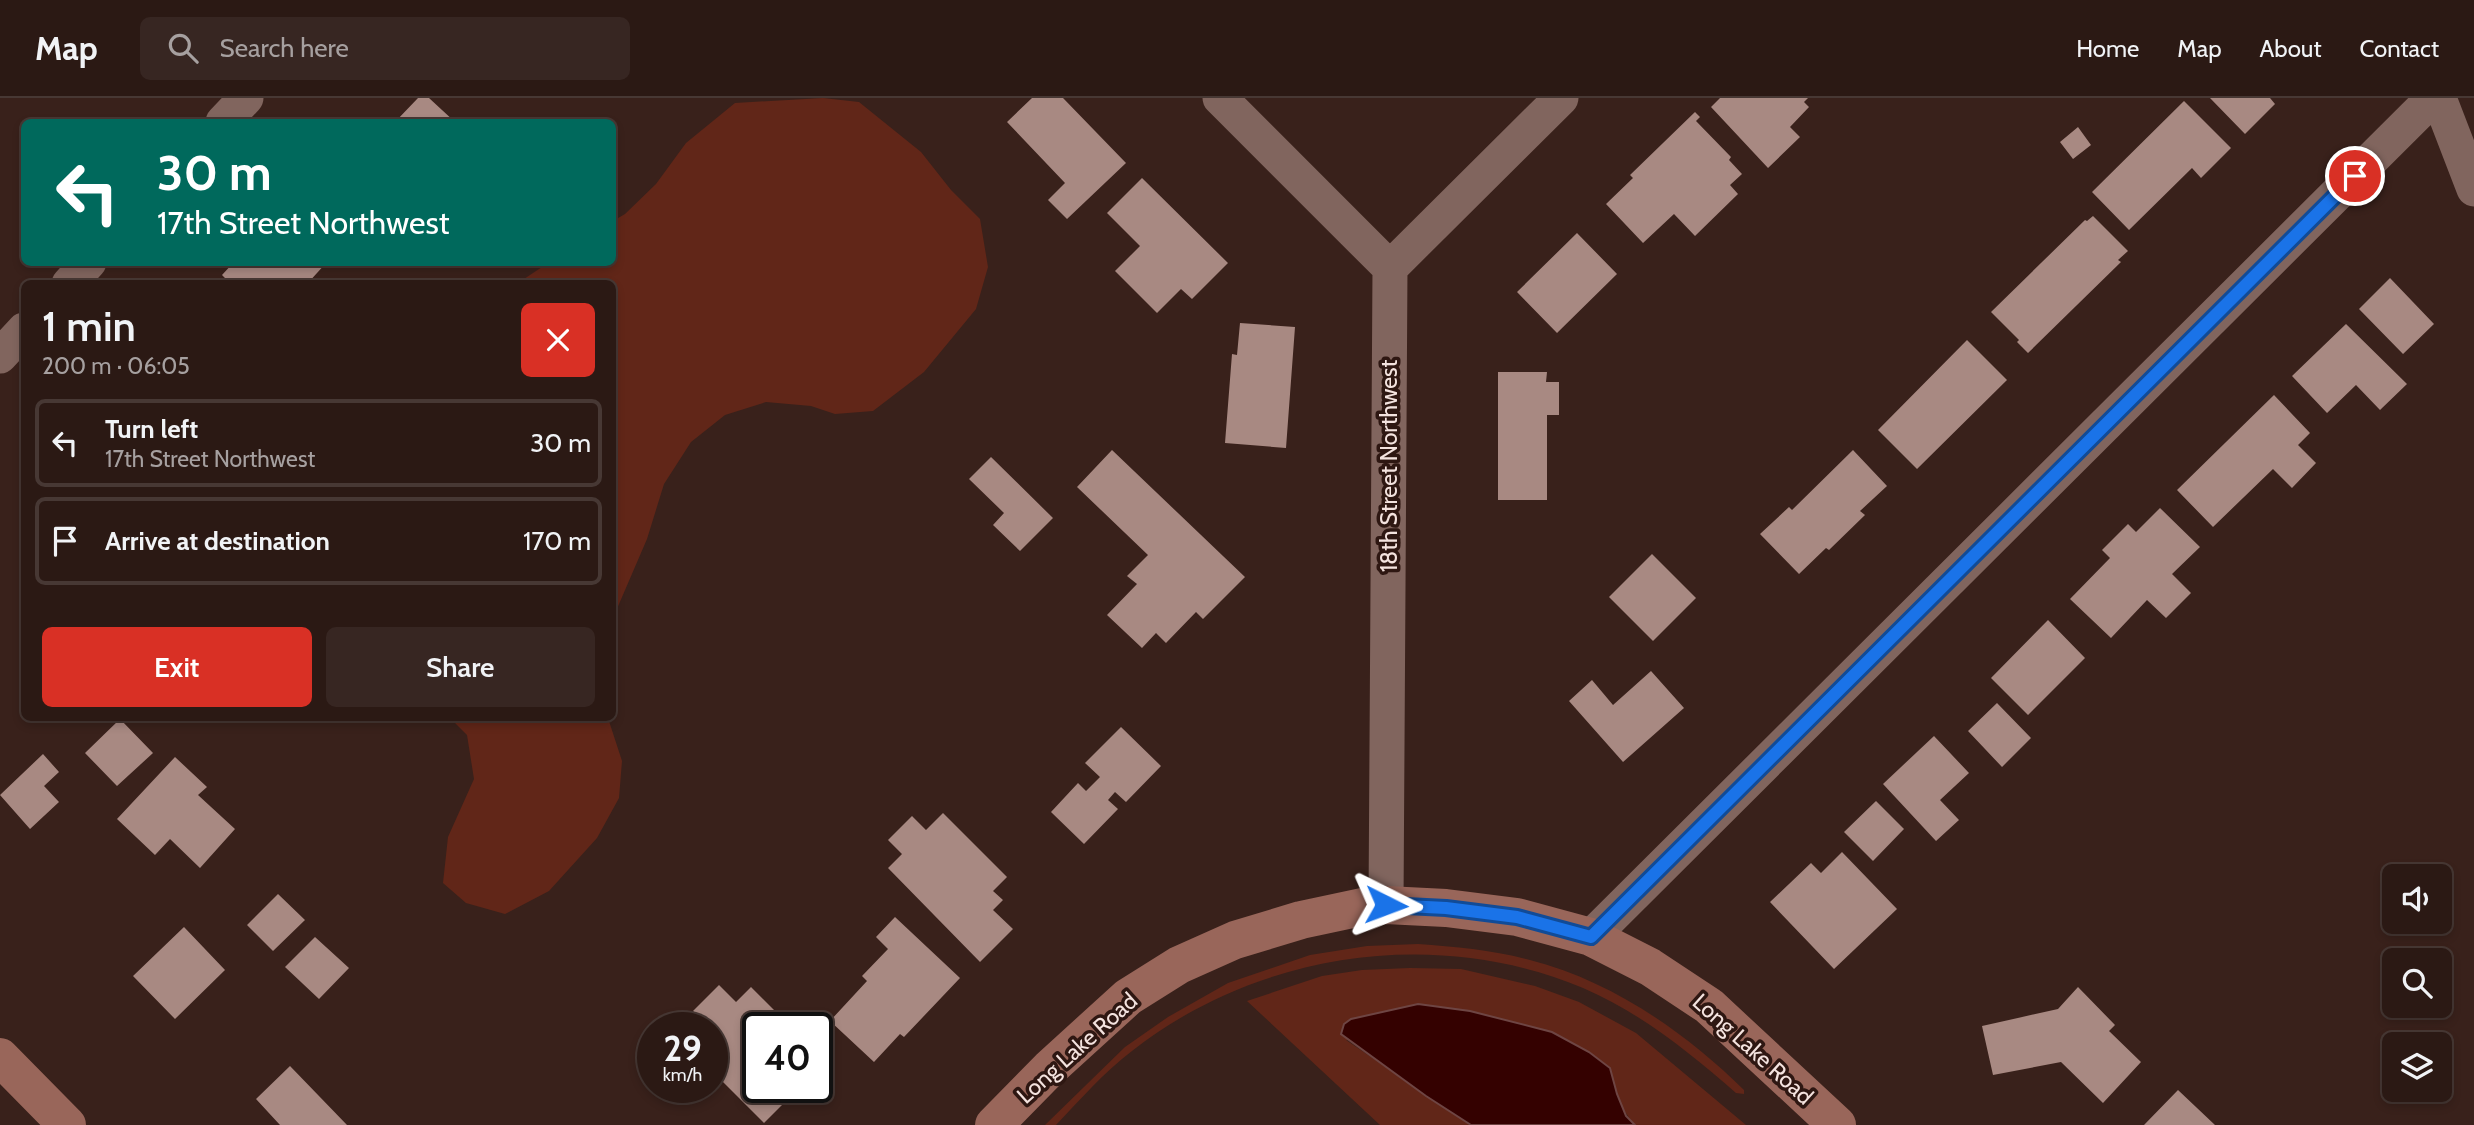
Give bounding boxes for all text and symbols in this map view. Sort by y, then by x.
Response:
search box [140,17,630,80]
text: Map [35,28,98,68]
icon: search [164,29,202,67]
text: Search here [220,32,349,64]
text: Home [2076,34,2139,63]
text: Map [2177,34,2222,63]
text: About [2260,34,2322,63]
text: Contact [2360,34,2439,63]
text: 30 m [157,143,272,202]
pin [2325,146,2385,206]
icon: left [42,147,133,238]
icon: arrive [2336,157,2374,195]
text: 17th Street Northwest [157,203,449,242]
text: 1 min [42,300,136,352]
button: close [521,303,595,377]
text: 200 m · 06:05 [42,352,190,380]
street label: 18th Street Northwest [1375,359,1403,572]
text: Turn left [105,413,198,445]
icon: left [46,424,84,462]
text: 30 m [530,427,591,459]
text: 17th Street Northwest [105,445,315,473]
icon: arrive [46,522,84,560]
text: Arrive at destination [105,525,330,557]
text: 170 m [523,525,591,557]
button: Exit [42,627,312,707]
button: Share [326,627,595,707]
map controls [2382,864,2452,1102]
button: sound [2382,864,2452,934]
position arrow [1349,868,1423,942]
button: search [2382,948,2452,1018]
street label: Long Lake Road [1011,987,1143,1109]
street label: Long Lake Road [1687,988,1819,1110]
speed limit sign: 40 [742,1012,833,1103]
text: 29 [663,1027,702,1070]
button: layers [2382,1032,2452,1102]
text: km/h [663,1064,702,1086]

